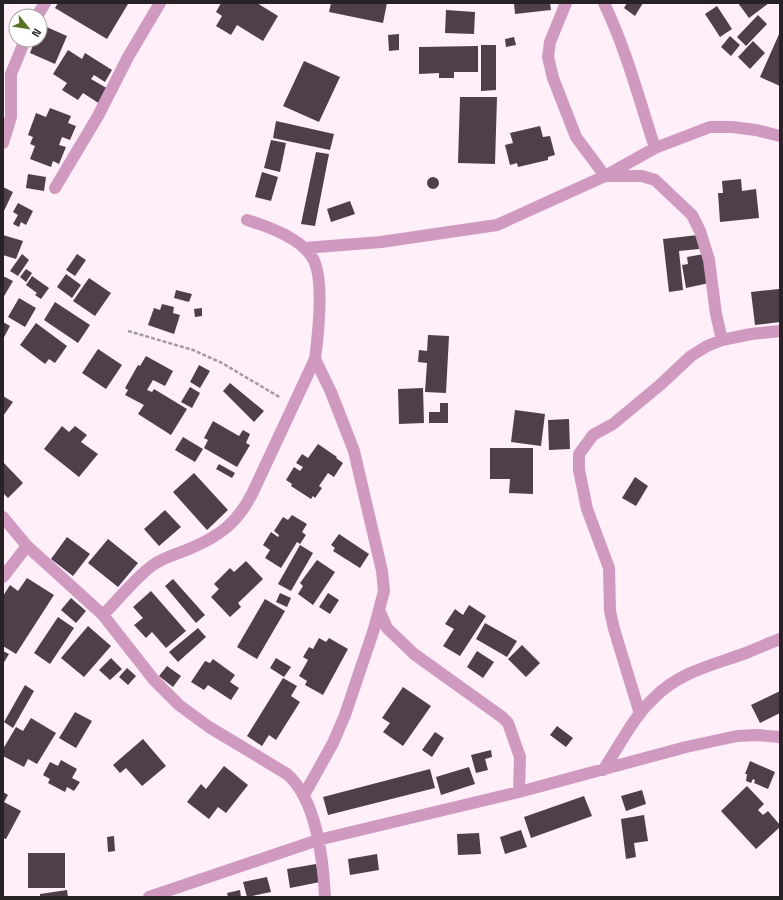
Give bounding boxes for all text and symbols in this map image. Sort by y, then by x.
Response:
north arrow [8,8,48,48]
text: N [29,26,45,40]

